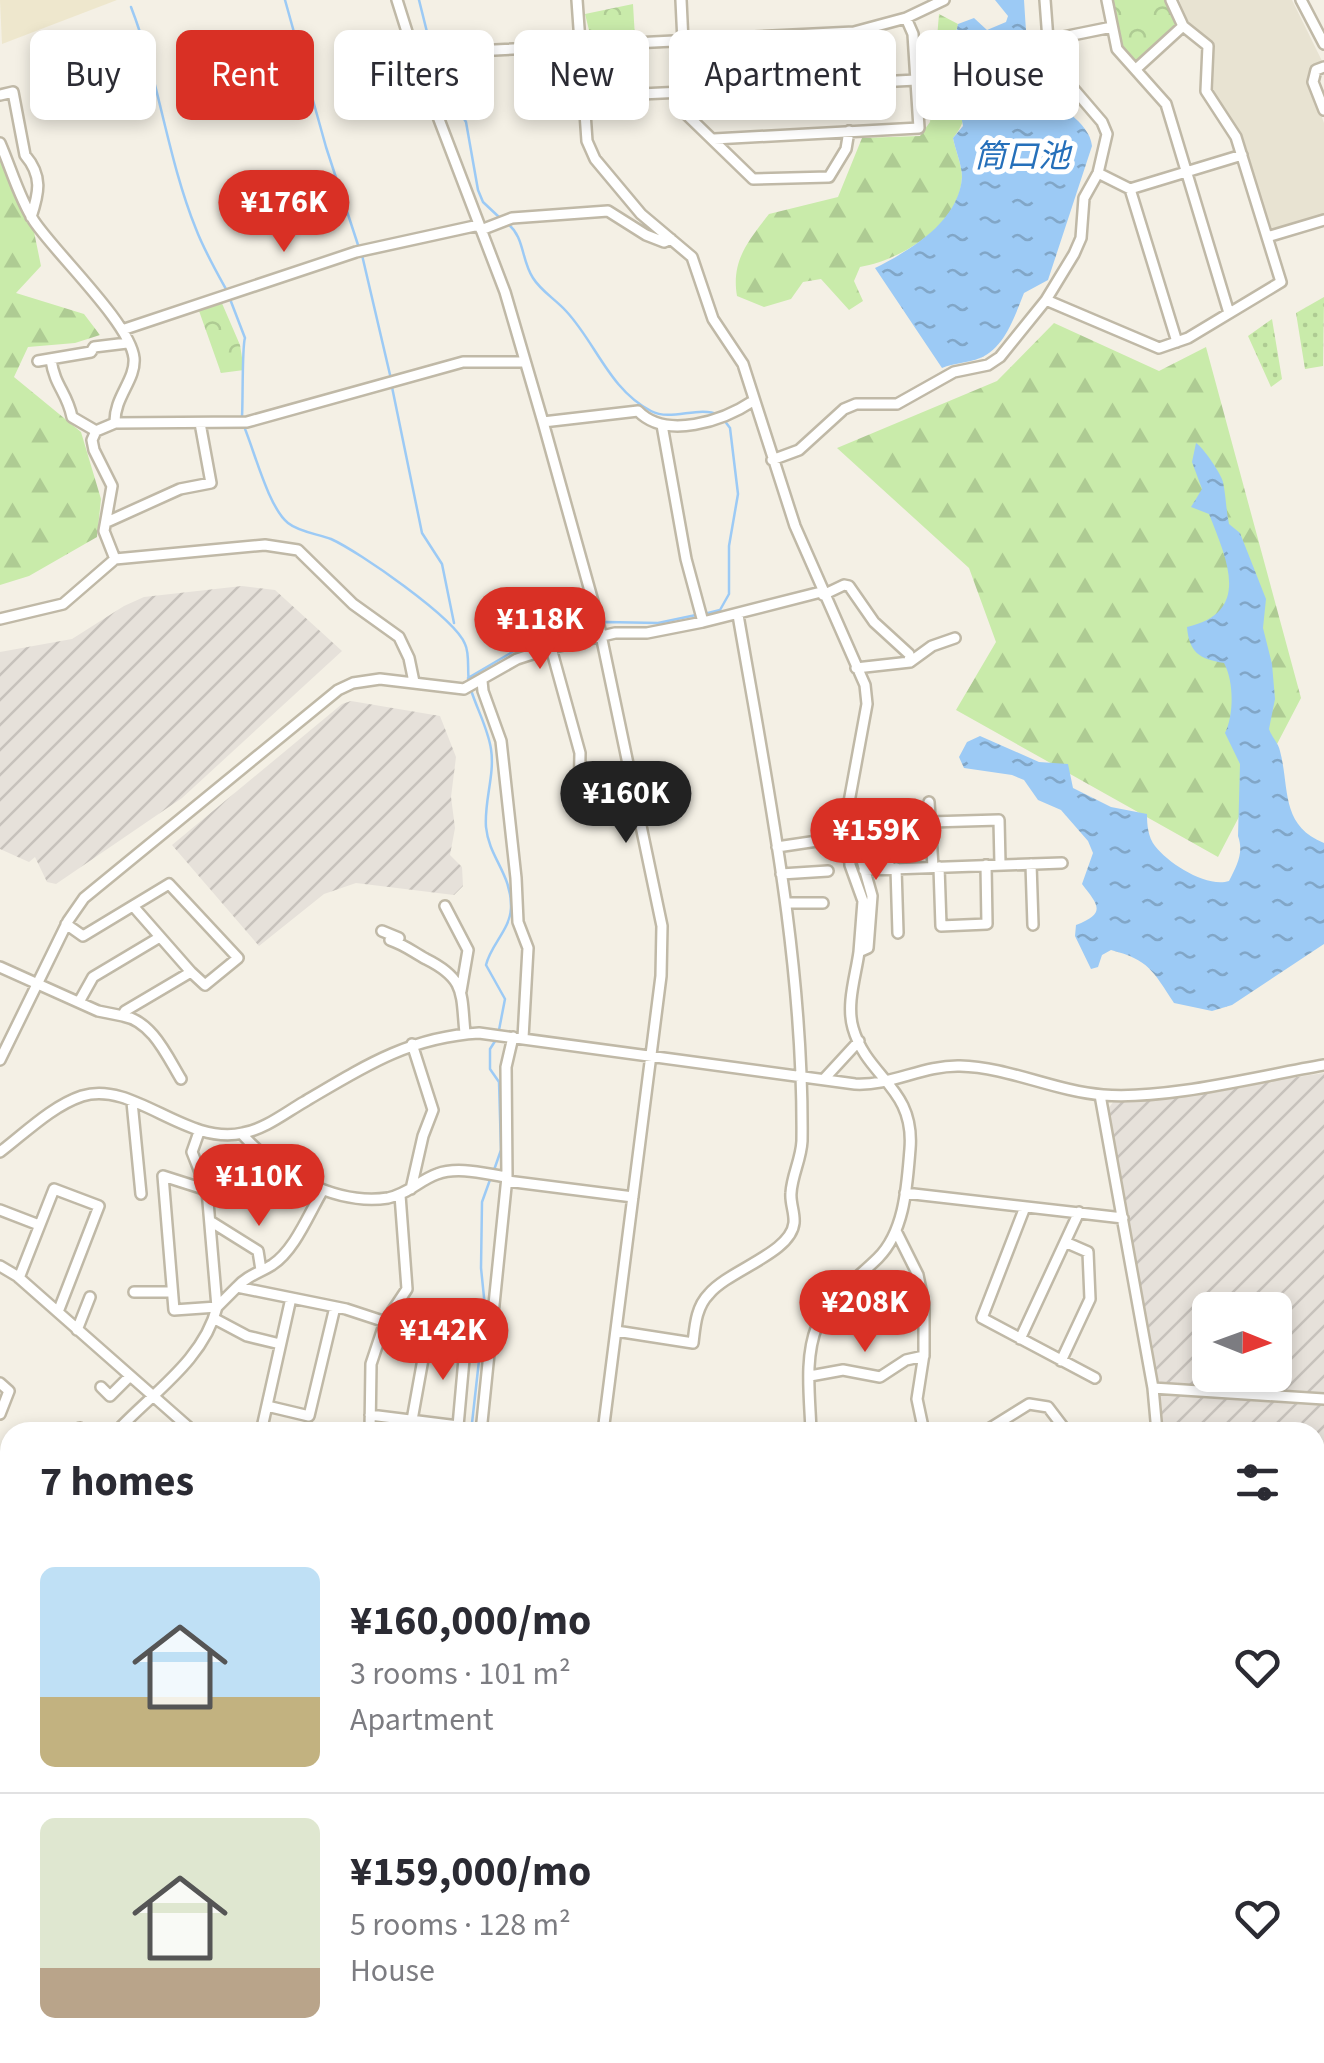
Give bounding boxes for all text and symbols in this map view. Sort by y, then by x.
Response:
chip: Buy [30,30,156,120]
chip: Rent [176,30,314,120]
chip: Filters [334,30,494,120]
chip: New [514,30,649,120]
chip: Apartment [669,30,896,120]
chip: House [916,30,1079,120]
water label: 筒口池 [974,134,1073,180]
pin: ¥176K [214,170,354,255]
text: ¥176K [240,179,328,225]
pin: ¥118K [470,587,610,672]
text: ¥118K [496,596,584,642]
pin: ¥160K [556,761,696,846]
text: ¥160K [582,770,670,816]
pin: ¥159K [806,798,946,883]
text: ¥159K [832,807,920,853]
pin: ¥110K [189,1144,329,1229]
text: ¥110K [215,1153,303,1199]
pin: ¥208K [795,1270,935,1355]
text: ¥208K [821,1279,909,1325]
north arrow [1192,1292,1292,1392]
map controls [1192,1292,1292,1392]
pin: ¥142K [373,1298,513,1383]
text: ¥142K [399,1307,487,1353]
text: 7 homes [40,1452,194,1512]
icon: filters [1230,1455,1285,1510]
text: ¥160,000/mo [350,1591,591,1651]
icon: home [120,1607,240,1727]
icon: heart [1230,1640,1285,1695]
text: 3 rooms · 101 m² [350,1651,571,1697]
text: Apartment [350,1697,493,1743]
text: ¥159,000/mo [350,1842,591,1902]
icon: home [120,1858,240,1978]
icon: heart [1230,1891,1285,1946]
text: 5 rooms · 128 m² [350,1902,571,1948]
text: House [350,1948,435,1994]

